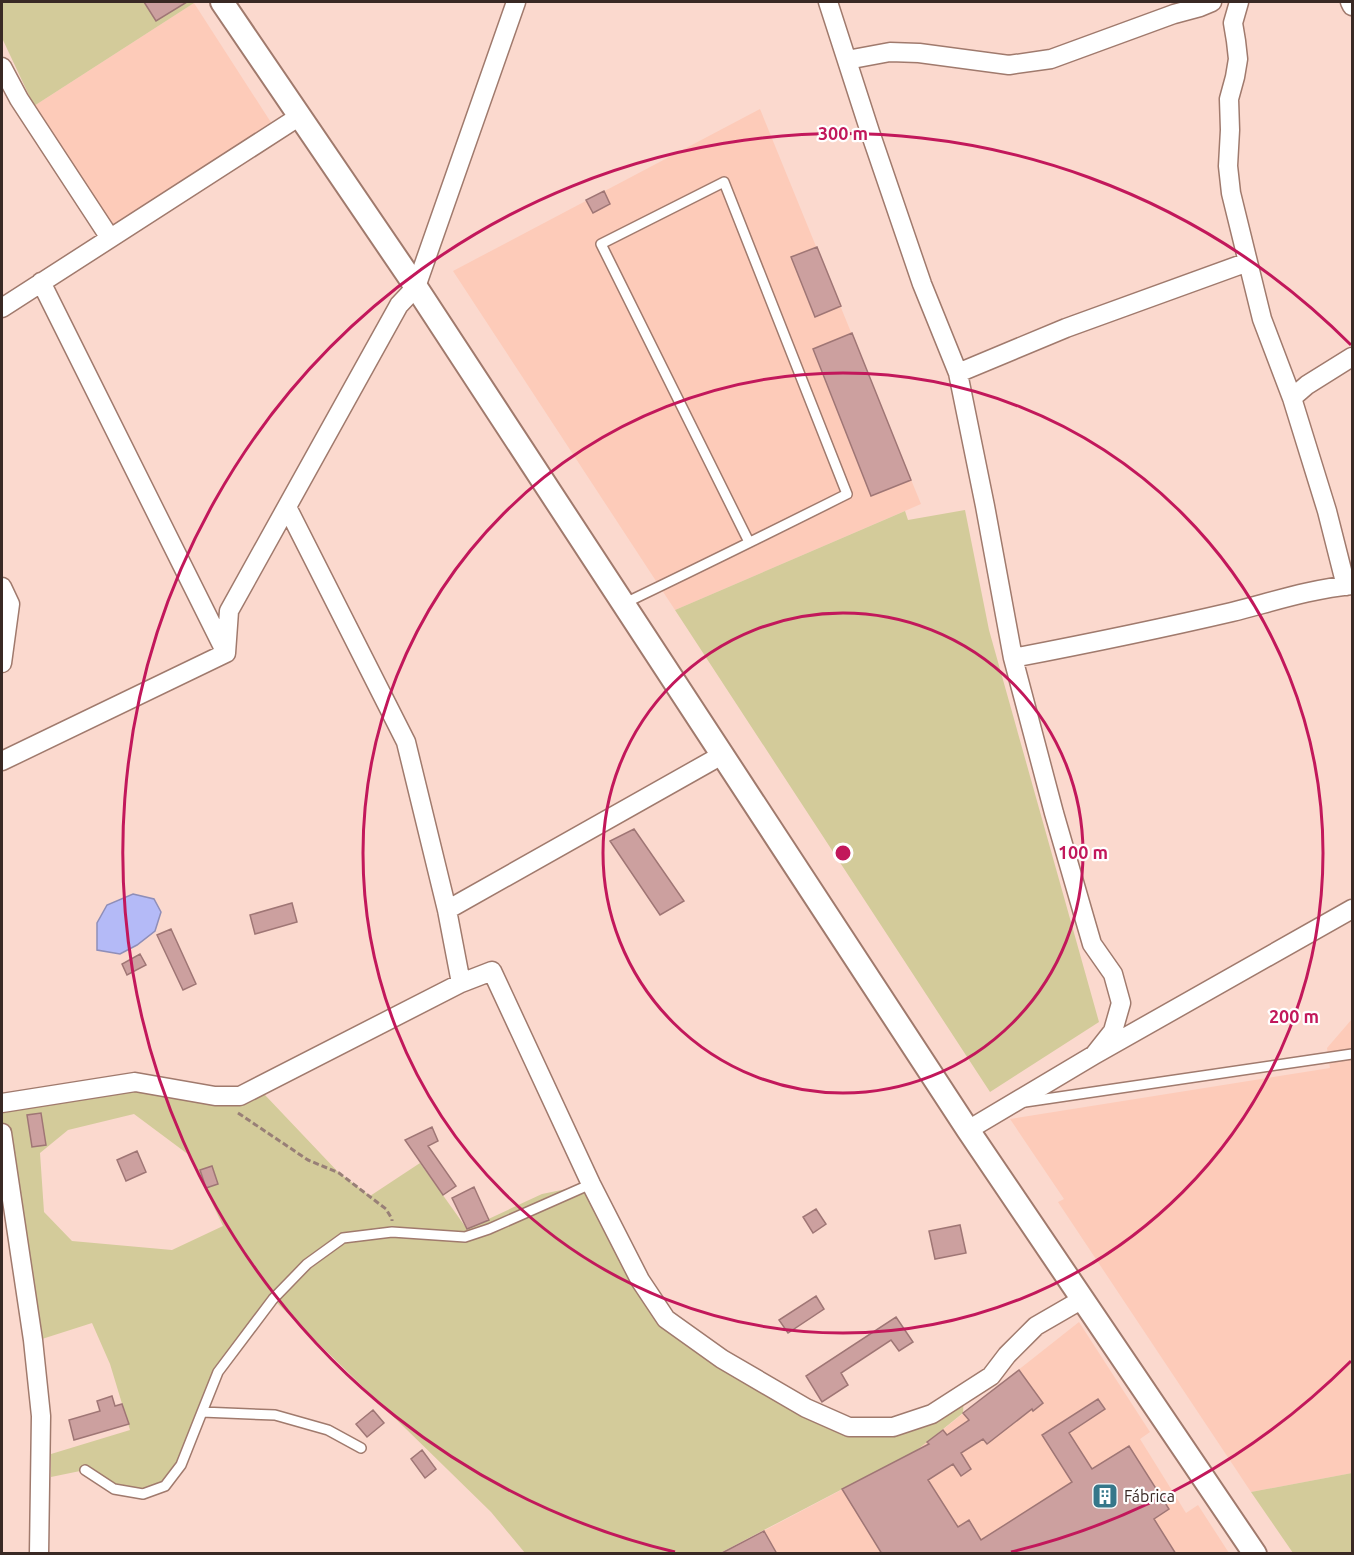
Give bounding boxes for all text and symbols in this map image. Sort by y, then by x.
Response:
text: 300 m [818,123,868,143]
text: 100 m [1058,842,1108,862]
centre of rings [833,843,853,863]
text: 200 m [1269,1006,1319,1026]
building icon: Fábrica [1090,1481,1120,1511]
place label: Fábrica [1124,1487,1175,1505]

